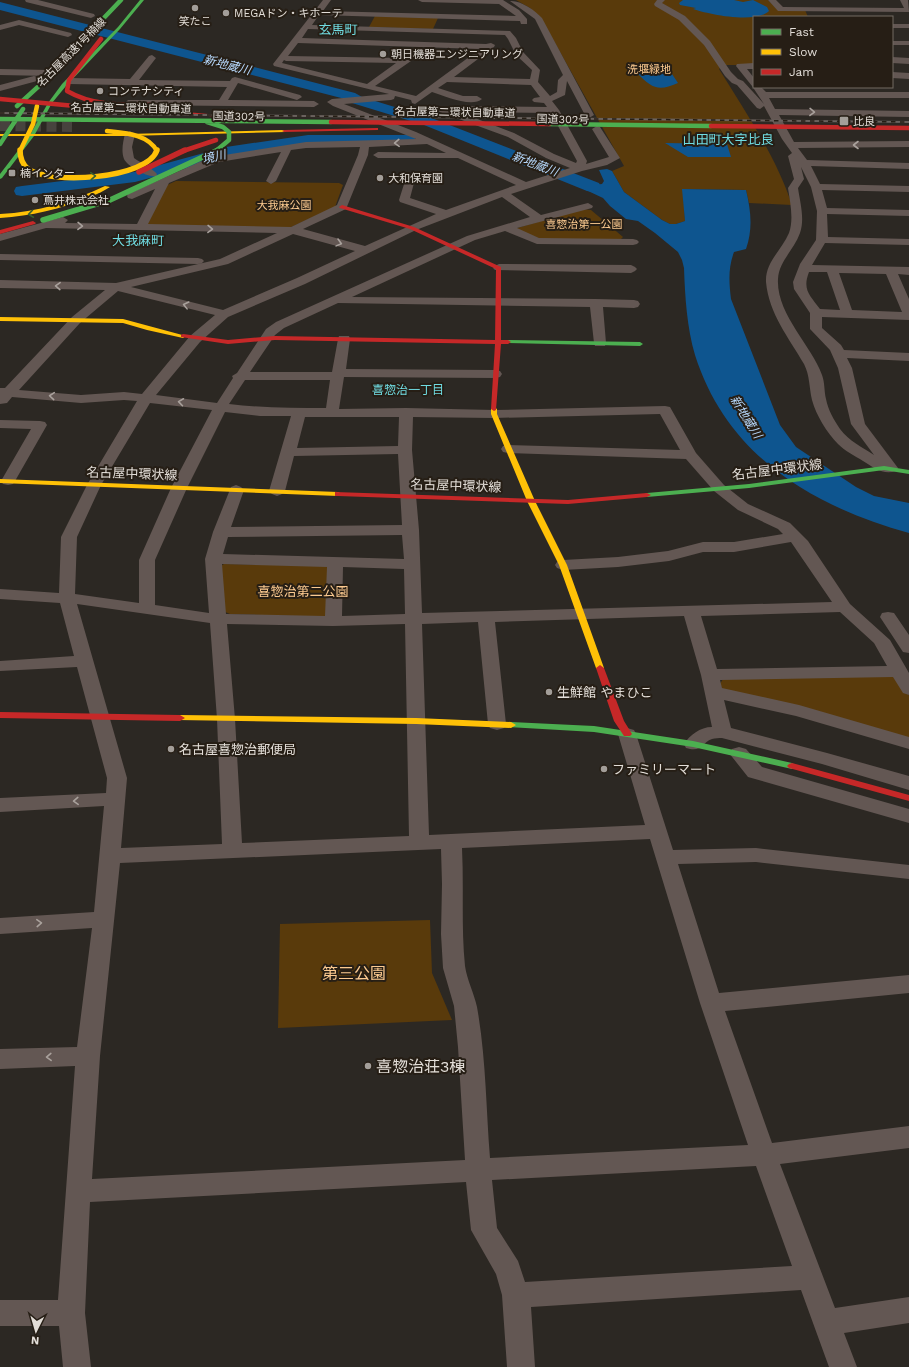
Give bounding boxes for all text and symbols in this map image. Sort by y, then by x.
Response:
marker: 笑たこ [190,3,200,13]
place label: MEGAドン・キホーテ [234,7,342,20]
marker: MEGAドン・キホーテ [221,8,231,18]
street label: 名古屋高速1号楠線 [34,15,109,90]
place label: 笑たこ [179,15,212,28]
legend [753,16,893,88]
district label: 玄馬町 [318,22,358,37]
text: Fast [789,25,814,39]
text: Slow [789,45,817,59]
place label: 朝日機器エンジニアリング [391,48,523,61]
marker: 朝日機器エンジニアリング [378,49,388,59]
water label: 新地蔵川 [202,52,254,78]
park label: 洗堰緑地 [627,63,671,76]
text: Jam [789,65,814,79]
place label: コンテナシティ [108,85,184,98]
marker: コンテナシティ [95,86,105,96]
street label: 名古屋第二環状自動車道 [70,101,192,116]
street label: 名古屋第二環状自動車道 [394,105,516,120]
one-way arrow [809,108,815,117]
street label: 国道302号 [213,110,265,123]
street label: 国道302号 [537,113,589,126]
marker: 比良 [838,115,850,127]
place label: 比良 [853,115,875,128]
district label: 山田町大字比良 [682,132,774,147]
one-way arrow [394,139,400,148]
one-way arrow [853,141,859,149]
water label: 境川 [201,147,229,167]
water label: 新地蔵川 [510,149,562,180]
place label: 楠インター [20,167,75,180]
marker: 楠インター [7,168,17,178]
one-way arrow [90,172,96,181]
place label: 大和保育園 [388,172,443,185]
marker: 大和保育園 [375,173,385,183]
place label: 蔦井株式会社 [43,194,109,207]
marker: 蔦井株式会社 [30,195,40,205]
park label: 大我麻公園 [257,199,312,212]
one-way arrow [28,209,34,218]
park label: 喜惣治第一公園 [546,218,623,231]
one-way arrow [77,222,83,230]
one-way arrow [207,225,213,233]
district label: 大我麻町 [112,233,164,248]
one-way arrow [335,238,342,246]
one-way arrow [55,282,61,290]
one-way arrow [183,301,189,309]
district label: 喜惣治一丁目 [372,383,444,397]
one-way arrow [48,392,55,401]
water label: 新地蔵川 [727,393,766,443]
one-way arrow [178,398,184,407]
street label: 名古屋中環状線 [731,457,823,482]
street label: 名古屋中環状線 [86,464,178,483]
street label: 名古屋中環状線 [410,476,502,495]
park label: 喜惣治第二公園 [257,584,349,599]
place label: 生鮮館 やまひこ [557,685,652,700]
marker: 生鮮館 やまひこ [544,687,554,697]
place label: 名古屋喜惣治郵便局 [179,742,296,757]
marker: 名古屋喜惣治郵便局 [166,744,176,754]
place label: ファミリーマート [612,762,716,777]
marker: ファミリーマート [599,764,609,774]
one-way arrow [73,796,79,805]
one-way arrow [36,919,42,928]
park label: 第三公園 [322,964,386,983]
one-way arrow [46,1053,52,1061]
place label: 喜惣治荘3棟 [376,1057,465,1076]
marker: 喜惣治荘3棟 [363,1061,373,1071]
north arrow [16,1311,56,1351]
text: N [31,1334,40,1347]

